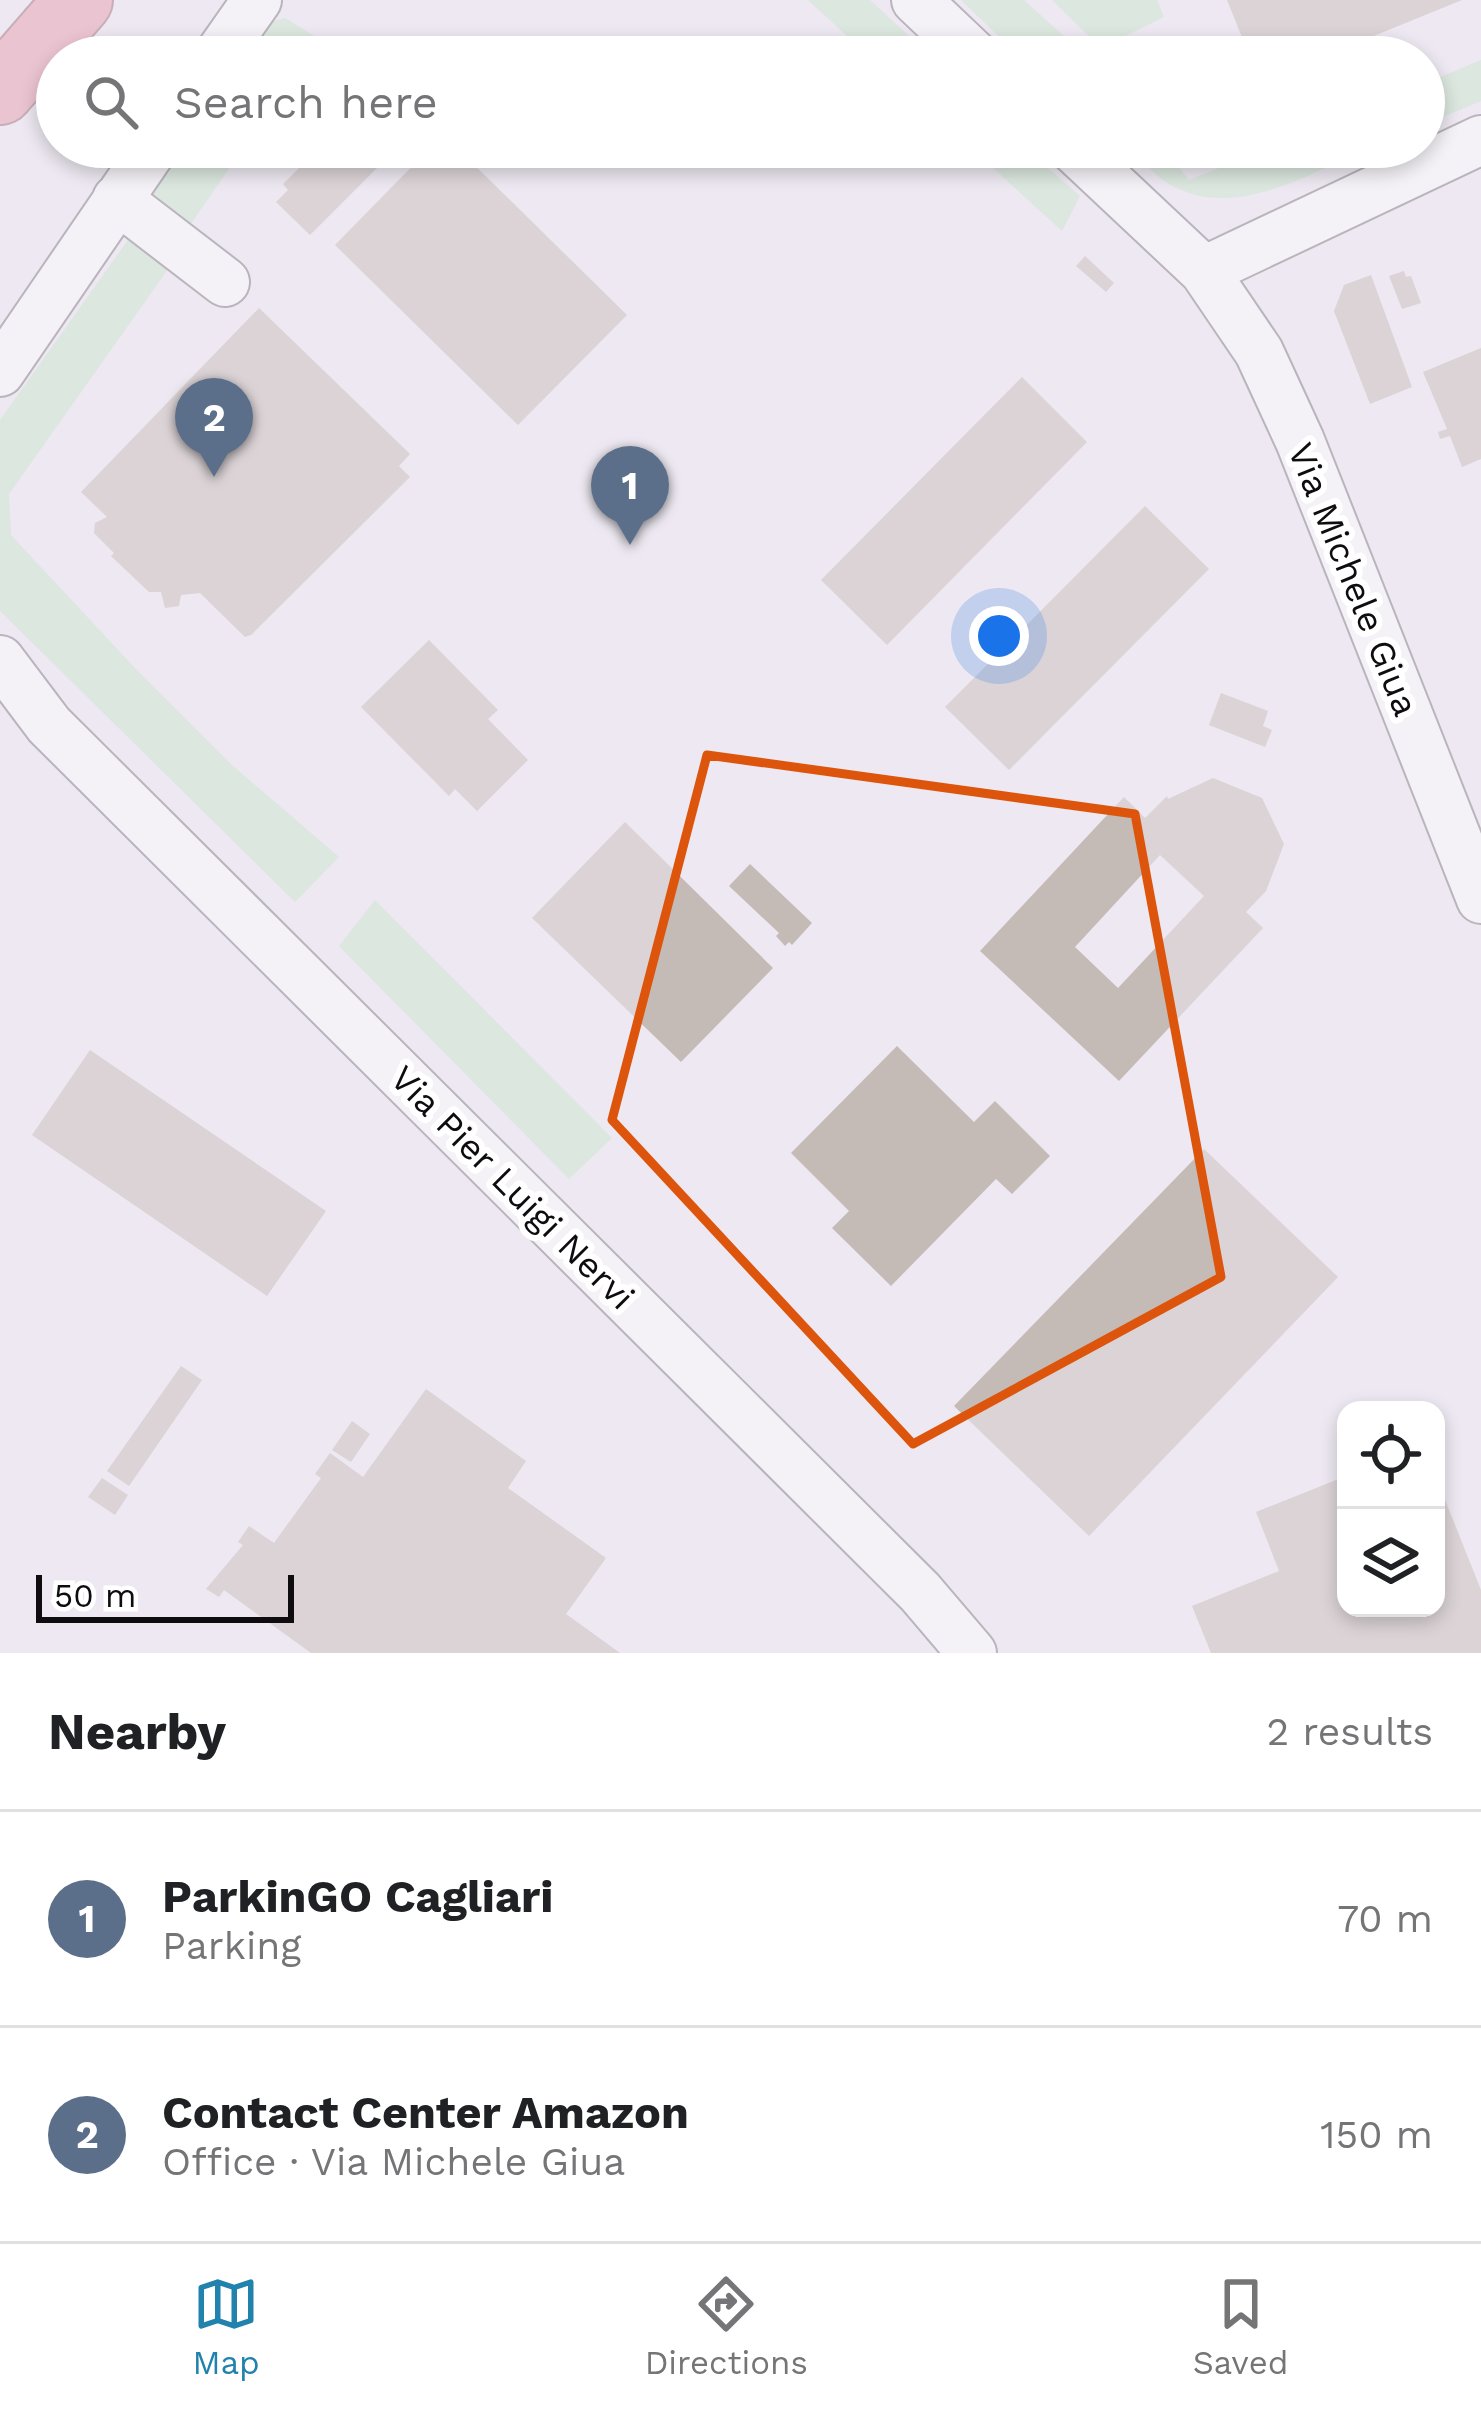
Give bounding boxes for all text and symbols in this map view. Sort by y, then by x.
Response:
search box [36,36,1445,168]
icon: search [78,69,144,135]
text: Search here [174,76,438,129]
pin: 2 [175,378,253,477]
street label: Via Michele Giua [1279,437,1427,722]
pin: 1 [591,446,669,545]
your location [969,606,1029,666]
street label: Via Pier Luigi Nervi [382,1057,643,1318]
map controls [1337,1401,1445,1617]
button: locate [1337,1401,1445,1509]
button: layers [1337,1509,1445,1617]
scale bar [36,1569,294,1622]
text: 50 m [54,1576,136,1615]
text: Nearby [48,1702,226,1761]
text: 2 results [1267,1709,1433,1754]
text: ParkinGO Cagliari [162,1870,553,1923]
text: 1 [79,1896,95,1941]
text: 70 m [1337,1896,1433,1941]
text: Parking [162,1923,301,1968]
text: Contact Center Amazon [162,2086,689,2139]
text: 2 [75,2112,99,2157]
text: 150 m [1320,2112,1433,2157]
text: Office · Via Michele Giua [162,2139,625,2184]
tab: Map [192,2271,260,2382]
tab: Directions [645,2271,808,2382]
tab: Saved [1193,2271,1289,2382]

